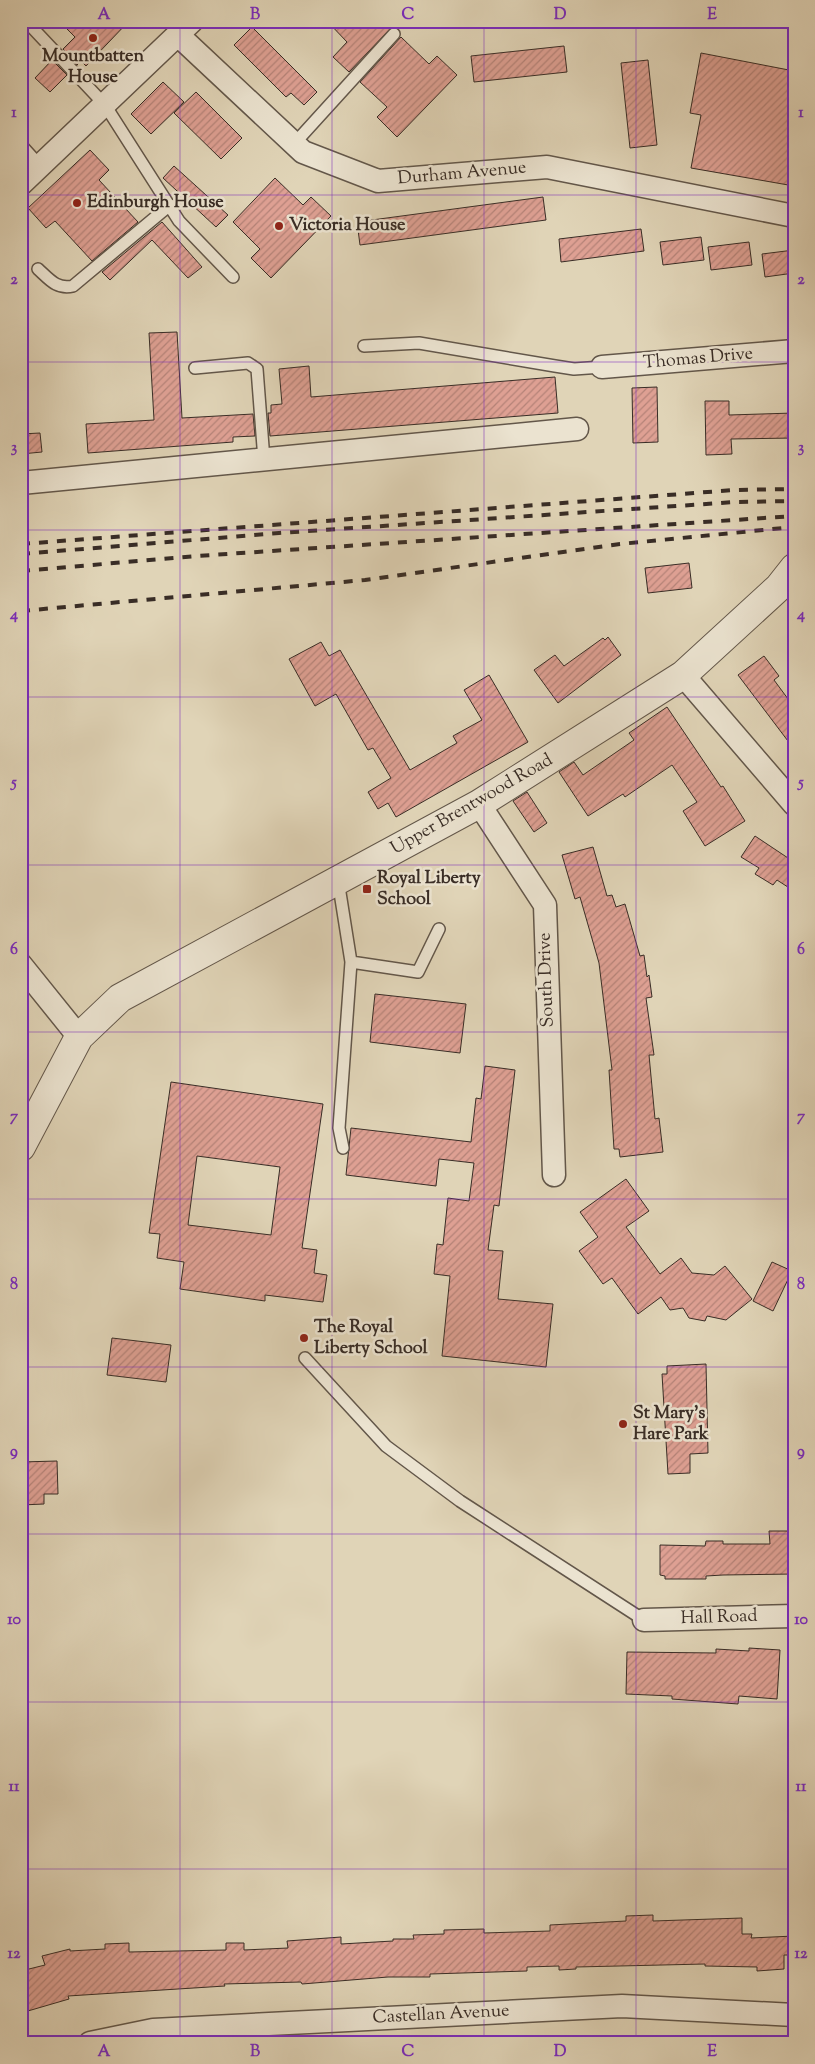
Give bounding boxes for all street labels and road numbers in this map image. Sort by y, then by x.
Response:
street label: Durham Avenue [397,155,527,193]
street label: Thomas Drive [642,341,754,377]
street label: Upper Brentwood Road [386,748,558,862]
street label: South Drive [532,932,562,1028]
street label: Hall Road [680,1604,758,1632]
street label: Castellan Avenue [372,1998,510,2032]

